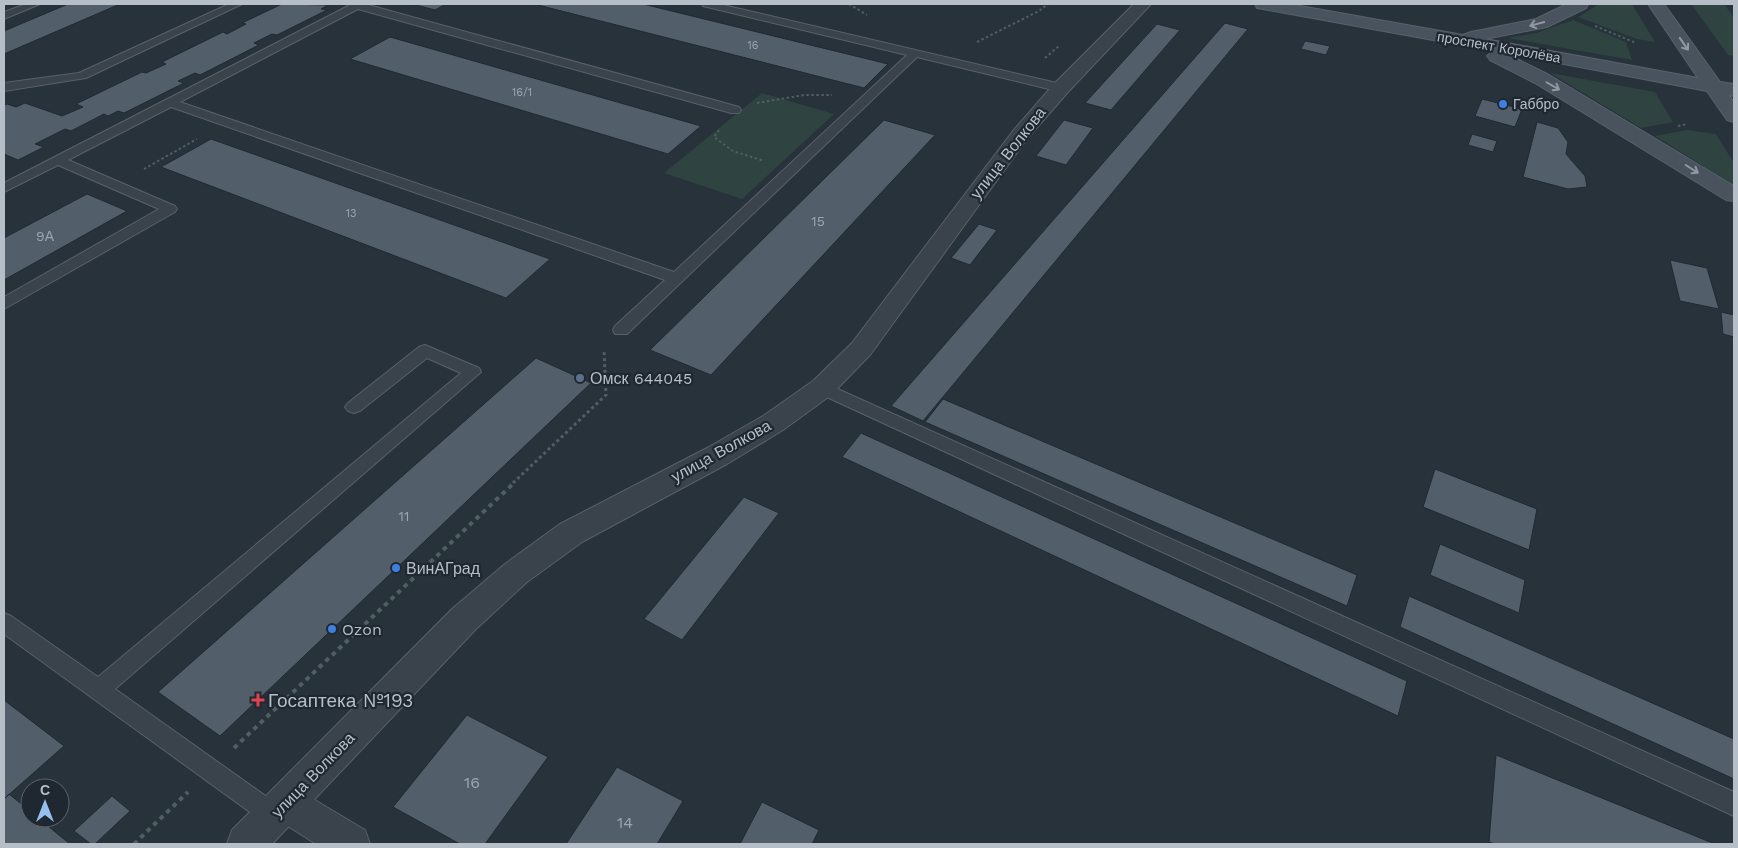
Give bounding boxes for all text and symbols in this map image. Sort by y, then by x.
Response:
one-way arrow [1529,19,1545,29]
street label: проспект Королёва [1436,28,1562,66]
one-way arrow [1679,37,1689,51]
house number: 16 [748,39,759,52]
one-way arrow [1545,81,1559,91]
house number: 16/1 [512,86,532,99]
place label: Габбро [1513,96,1559,112]
marker: Габбро [1497,98,1509,110]
street label: улица Волкова [966,103,1050,203]
one-way arrow [1685,165,1699,175]
house number: 13 [346,207,356,220]
house number: 15 [811,213,825,229]
house number: 9А [36,228,55,244]
place label: Омск 644045 [590,369,692,388]
marker: Омск 644045 [574,372,586,384]
street label: улица Волкова [668,416,774,486]
house number: 11 [399,508,409,524]
place label: ВинАГрад [406,559,481,578]
marker: ВинАГрад [390,562,402,574]
place label: Ozon [342,620,382,639]
marker: Ozon [326,623,338,635]
place label: Госаптека №193 [268,689,413,712]
marker: Госаптека №193 [252,694,264,706]
street label: улица Волкова [268,728,359,822]
house number: 16 [464,773,480,792]
north arrow [20,778,70,828]
text: С [40,782,50,798]
house number: 14 [617,813,633,832]

